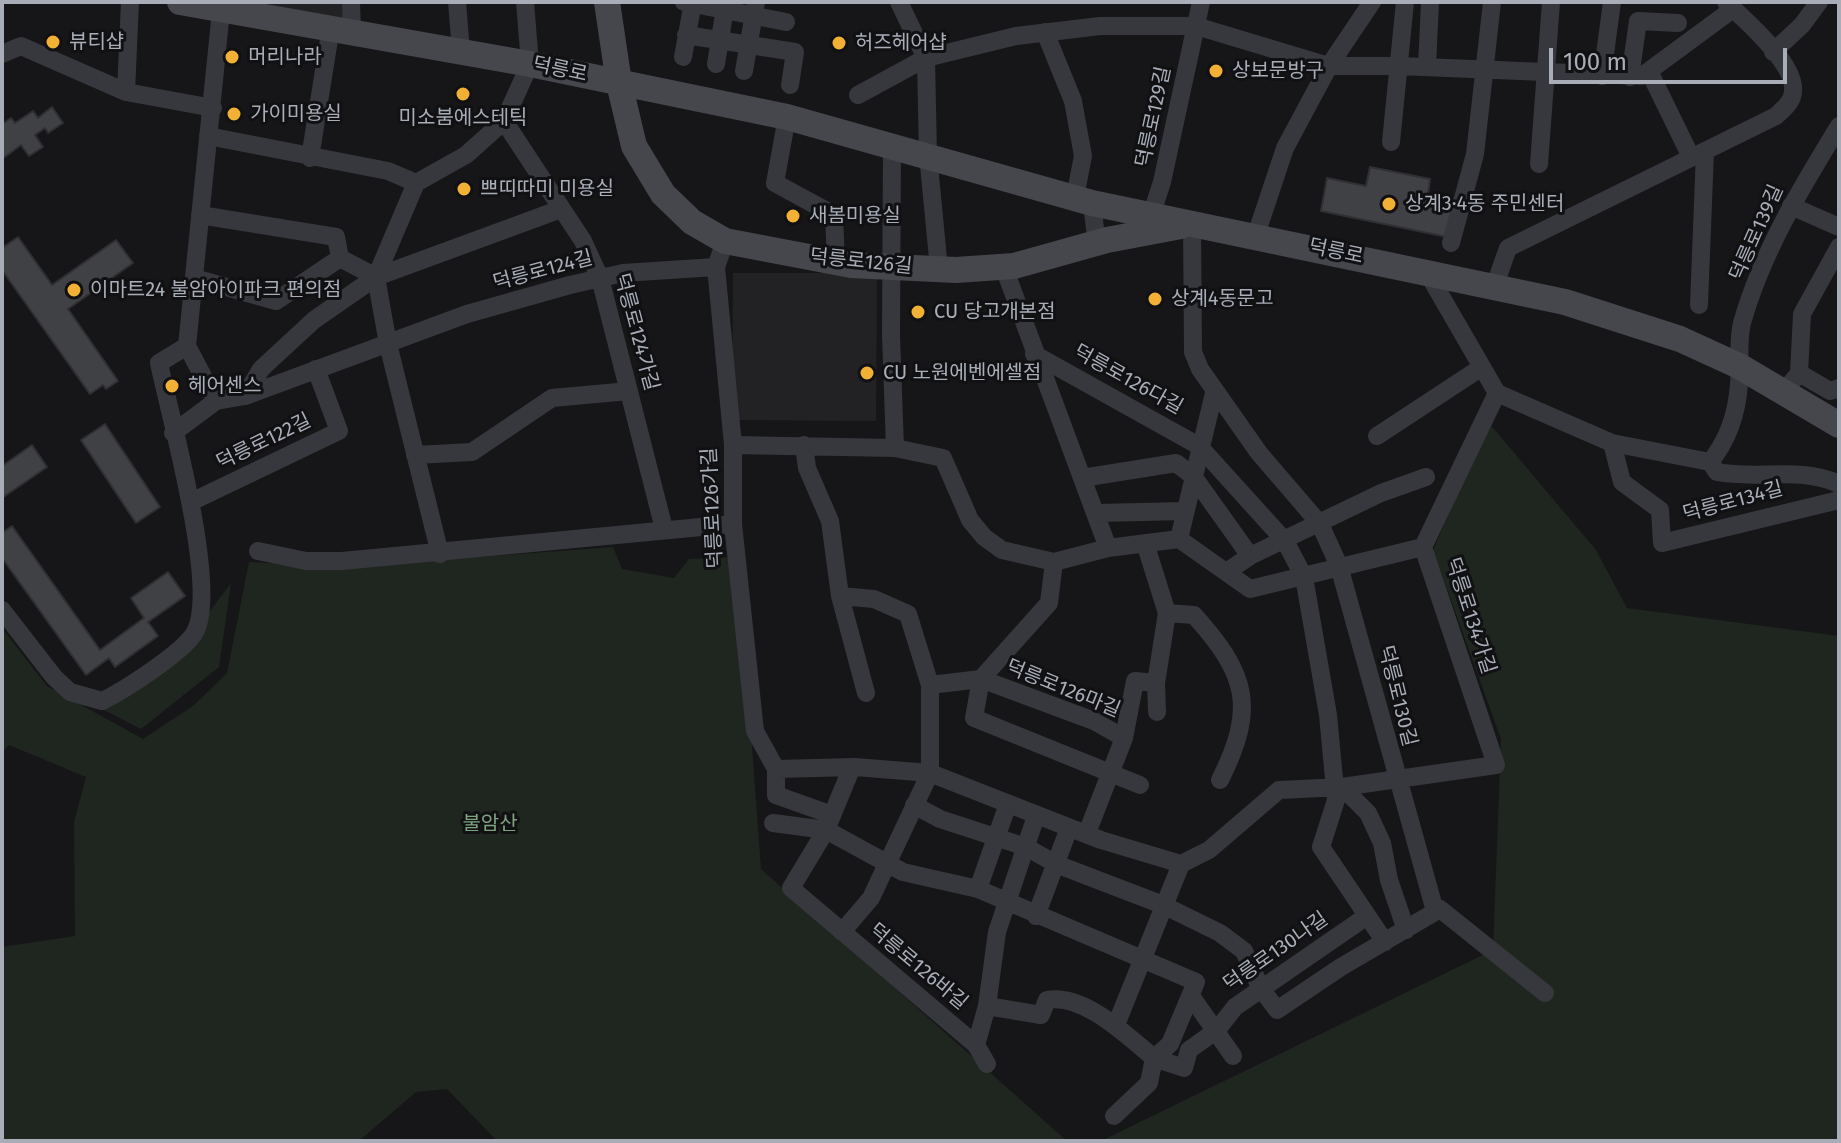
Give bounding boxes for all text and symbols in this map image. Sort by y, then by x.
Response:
place label: 뷰티샵 [69,30,124,54]
place label: 허즈헤어샵 [855,31,947,55]
scale bar [1553,32,1791,82]
marker: 뷰티샵 [44,33,62,51]
marker: 허즈헤어샵 [830,34,848,52]
place label: 머리나라 [248,45,322,69]
marker: 머리나라 [223,48,241,66]
text: 100 m [1563,48,1627,76]
street label: 덕릉로 [531,53,589,87]
place label: 상보문방구 [1232,59,1324,83]
marker: 상보문방구 [1207,62,1225,80]
street label: 덕릉로129길 [1132,64,1176,170]
marker: 미소붐에스테틱 [454,85,472,103]
place label: 가이미용실 [250,102,342,126]
marker: 가이미용실 [225,105,243,123]
place label: 미소붐에스테틱 [399,106,527,130]
place label: 쁘띠따미 미용실 [480,177,614,201]
marker: 쁘띠따미 미용실 [455,180,473,198]
street label: 덕릉로139길 [1725,181,1789,285]
place label: 상계3·4동 주민센터 [1405,192,1564,216]
marker: 상계3·4동 주민센터 [1380,195,1398,213]
place label: 새봄미용실 [809,204,901,228]
marker: 새봄미용실 [784,207,802,225]
street label: 덕릉로 [1307,235,1365,269]
street label: 덕릉로126길 [809,245,913,279]
street label: 덕릉로124길 [491,246,595,296]
street label: 덕릉로124가길 [609,271,663,393]
place label: 이마트24 불암아이파크 편의점 [90,278,341,302]
marker: 이마트24 불암아이파크 편의점 [65,281,83,299]
place label: 상계4동문고 [1171,287,1274,311]
marker: 상계4동문고 [1146,290,1164,308]
place label: CU 당고개본점 [934,300,1056,324]
marker: CU 당고개본점 [909,303,927,321]
street label: 덕릉로126다길 [1069,340,1187,420]
place label: CU 노원에벤에셀점 [883,361,1041,385]
marker: CU 노원에벤에셀점 [858,364,876,382]
place label: 헤어센스 [188,374,262,398]
marker: 헤어센스 [163,377,181,395]
street label: 덕릉로122길 [213,409,315,475]
street label: 덕릉로126가길 [698,447,728,569]
street label: 덕릉로134길 [1680,477,1786,527]
street label: 덕릉로134가길 [1440,555,1500,677]
street label: 덕릉로130길 [1373,643,1421,749]
street label: 덕릉로126마길 [1002,655,1124,723]
park label: 불암산 [462,812,518,836]
street label: 덕릉로130나길 [1219,907,1333,997]
street label: 덕릉로126바길 [864,919,972,1015]

